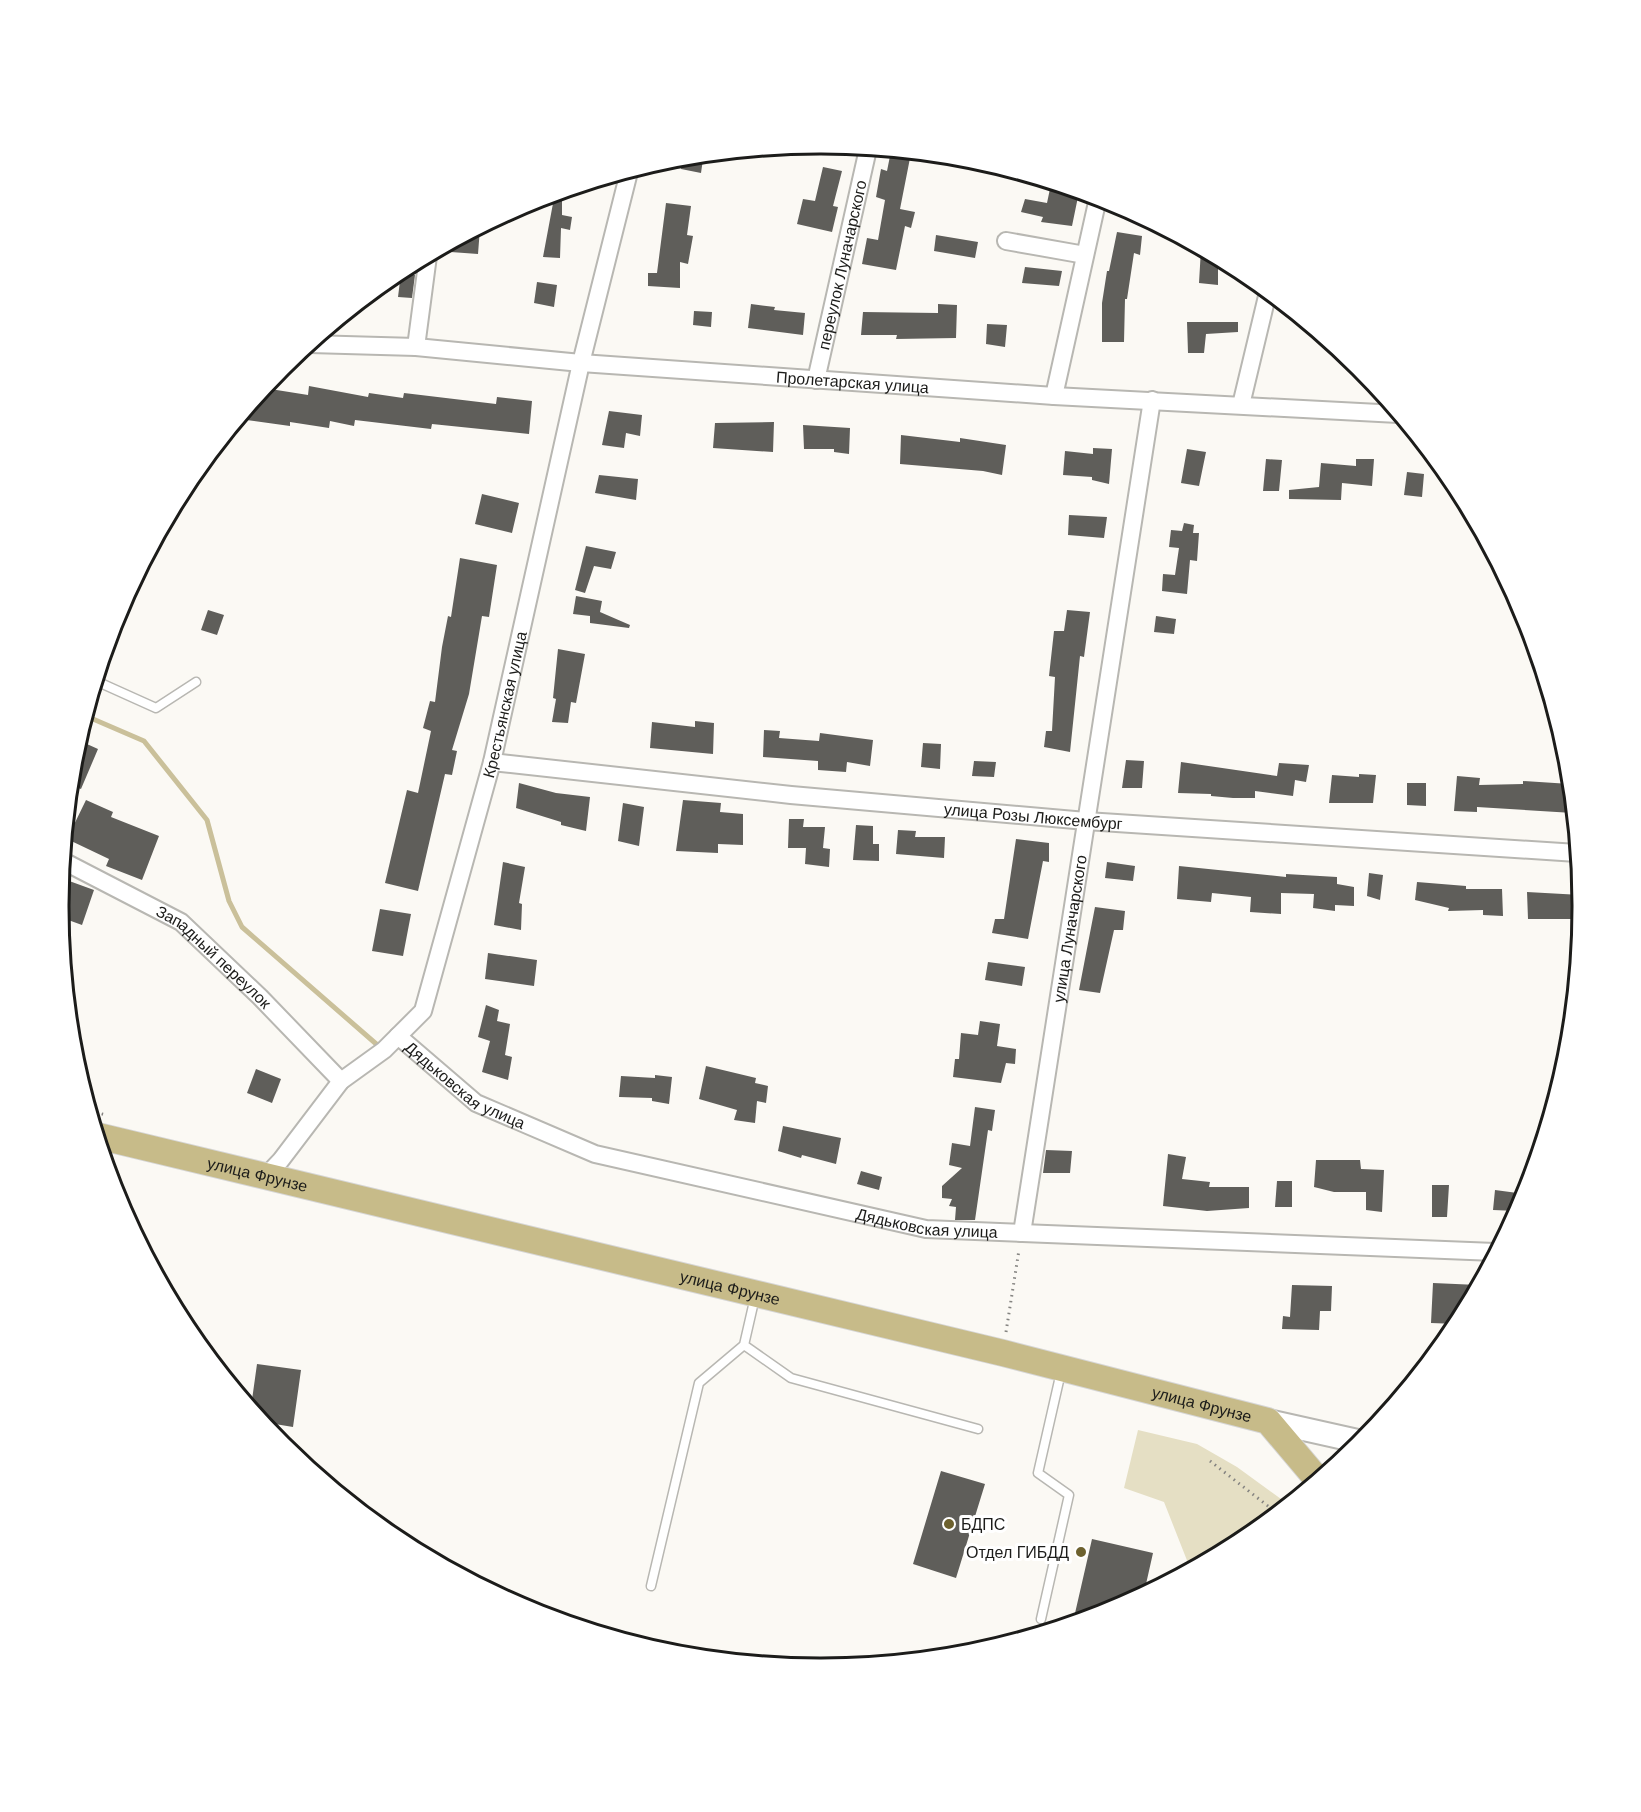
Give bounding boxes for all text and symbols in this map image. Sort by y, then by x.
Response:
street label: переулок Луначарского [815,178,869,351]
street label: Пролетарская улица [776,368,930,396]
street label: Крестьянская улица [480,629,529,780]
street label: улица Розы Люксембург [943,800,1123,832]
street label: улица Луначарского [1050,854,1089,1004]
street label: Западный переулок [153,902,275,1012]
street label: Дядьковская улица [402,1038,528,1132]
street label: улица Фрунзе [206,1154,309,1194]
street label: Дядьковская улица [855,1205,998,1240]
street label: улица Фрунзе [678,1267,782,1308]
street label: улица Фрунзе [1150,1383,1254,1425]
place label: БДПС [961,1516,1005,1533]
marker: БДПС [942,1517,956,1531]
place label: Отдел ГИБДД [966,1544,1069,1561]
marker: Отдел ГИБДД [1074,1545,1088,1559]

